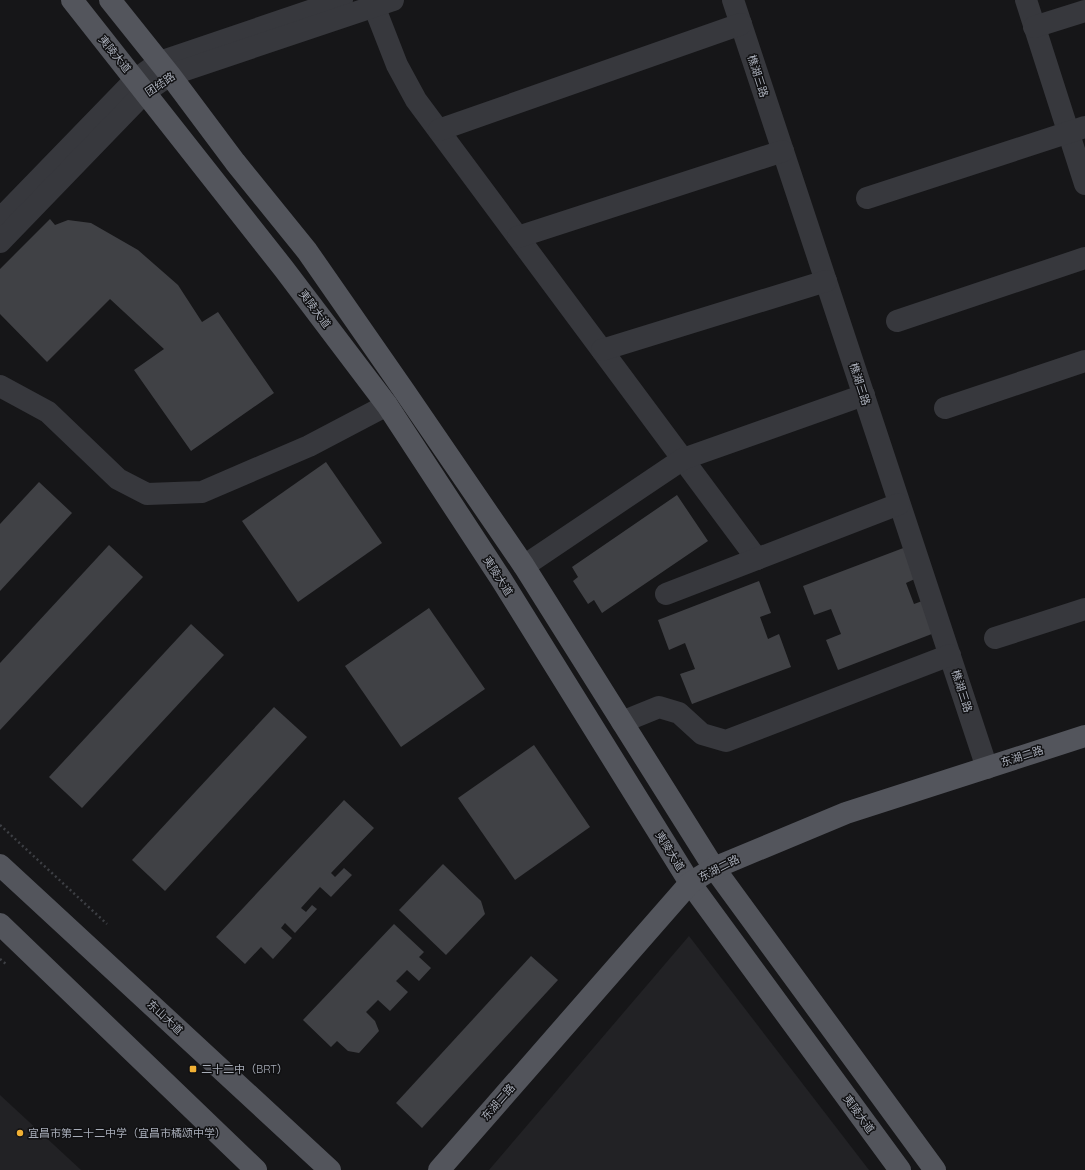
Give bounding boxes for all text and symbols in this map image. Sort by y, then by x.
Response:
street label: 夷陵大道 [96,32,134,76]
street label: 樵湖三路 [745,53,771,99]
street label: 团结路 [142,69,178,99]
street label: 夷陵大道 [296,287,334,331]
street label: 樵湖三路 [847,361,873,407]
street label: 夷陵大道 [480,554,516,598]
street label: 樵湖三路 [949,668,975,714]
street label: 东湖二路 [999,743,1045,769]
street label: 夷陵大道 [652,829,688,873]
street label: 东湖二路 [696,852,742,884]
street label: 东山大道 [144,997,186,1037]
place label: 二十二中（BRT） [201,1062,288,1076]
marker: 二十二中（BRT） [188,1064,198,1074]
street label: 东湖二路 [478,1081,518,1123]
street label: 夷陵大道 [840,1092,878,1136]
place label: 宜昌市第二十二中学（宜昌市橘颂中学） [28,1126,226,1140]
marker: 宜昌市第二十二中学（宜昌市橘颂中学） [15,1128,25,1138]

